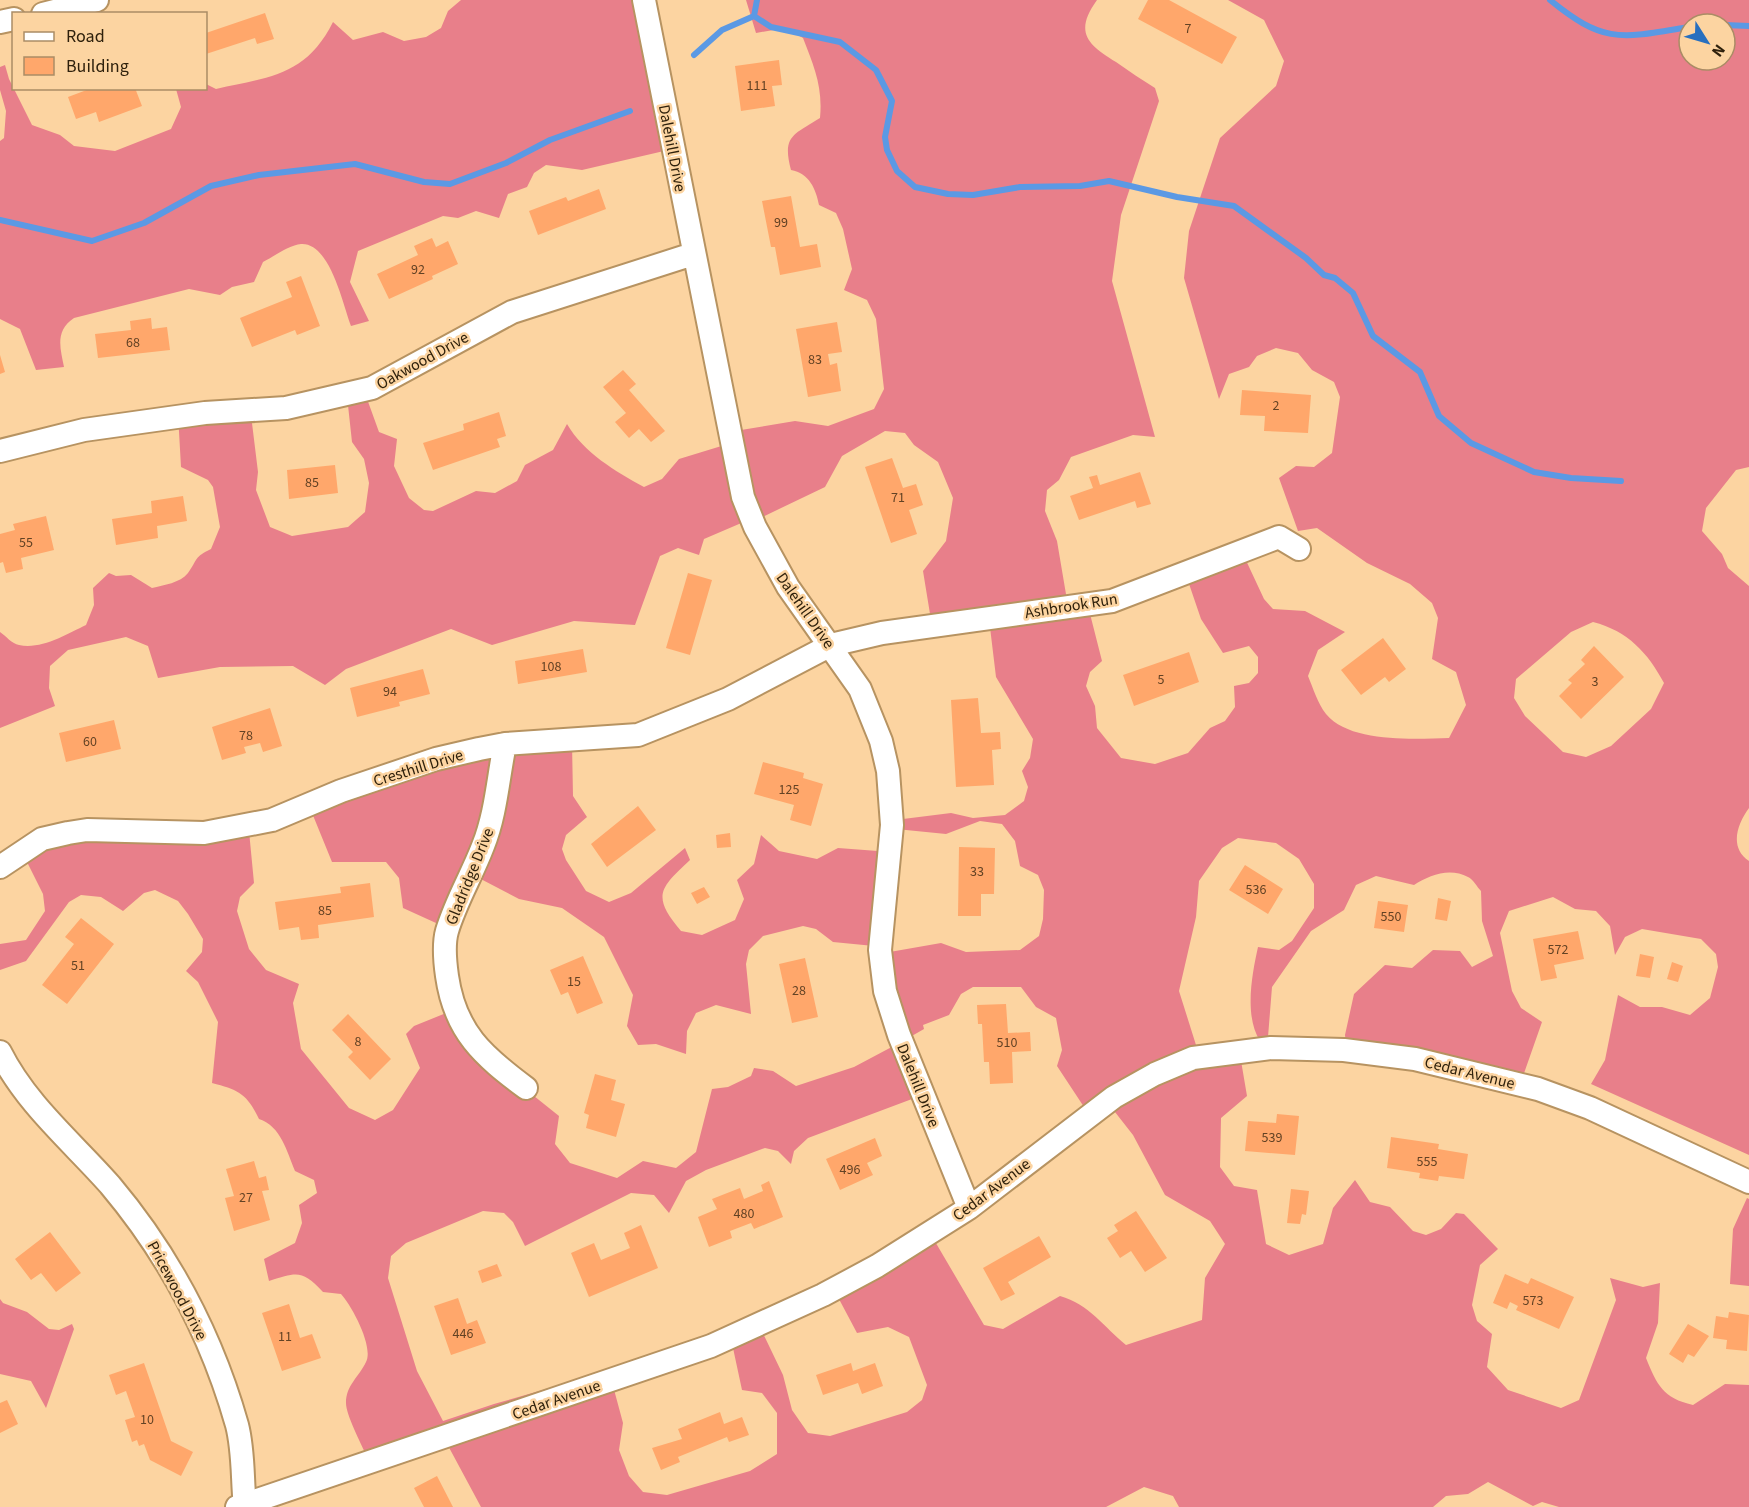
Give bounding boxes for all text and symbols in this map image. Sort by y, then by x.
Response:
legend [12,12,207,90]
north arrow [1677,12,1737,72]
house number: 7 [1185,19,1192,39]
text: Road [66,24,105,49]
text: N [1706,40,1730,61]
text: Building [66,54,129,79]
house number: 111 [747,76,767,96]
street label: Dalehill Drive [653,103,691,194]
house number: 99 [774,213,788,233]
house number: 92 [411,260,425,280]
street label: Oakwood Drive [372,326,473,395]
house number: 68 [126,333,140,353]
house number: 83 [808,350,822,370]
house number: 2 [1273,396,1280,416]
house number: 85 [305,473,319,493]
house number: 71 [891,488,905,508]
house number: 55 [19,533,33,553]
street label: Dalehill Drive [771,568,840,653]
street label: Ashbrook Run [1023,588,1119,624]
house number: 108 [541,657,561,677]
house number: 5 [1158,670,1165,690]
house number: 3 [1592,672,1599,692]
house number: 94 [383,682,397,702]
house number: 78 [239,726,253,746]
house number: 60 [83,732,97,752]
street label: Cresthill Drive [371,744,466,792]
house number: 125 [779,780,799,800]
street label: Gladridge Drive [440,824,499,928]
house number: 33 [970,862,984,882]
house number: 536 [1246,880,1266,900]
house number: 85 [318,901,332,921]
house number: 550 [1381,907,1401,927]
house number: 572 [1548,940,1568,960]
house number: 51 [71,956,85,976]
house number: 15 [567,972,581,992]
house number: 28 [792,981,806,1001]
house number: 8 [355,1032,362,1052]
house number: 510 [997,1033,1017,1053]
street label: Dalehill Drive [891,1040,945,1131]
street label: Cedar Avenue [1422,1051,1517,1095]
house number: 539 [1262,1128,1282,1148]
house number: 555 [1417,1152,1437,1172]
street label: Cedar Avenue [948,1153,1035,1226]
house number: 496 [840,1160,860,1180]
house number: 27 [239,1188,253,1208]
house number: 480 [734,1204,754,1224]
street label: Pricewood Drive [142,1237,212,1344]
house number: 573 [1523,1291,1543,1311]
house number: 446 [453,1324,473,1344]
house number: 11 [278,1327,292,1347]
street label: Cedar Avenue [509,1375,603,1425]
house number: 10 [140,1410,154,1430]

